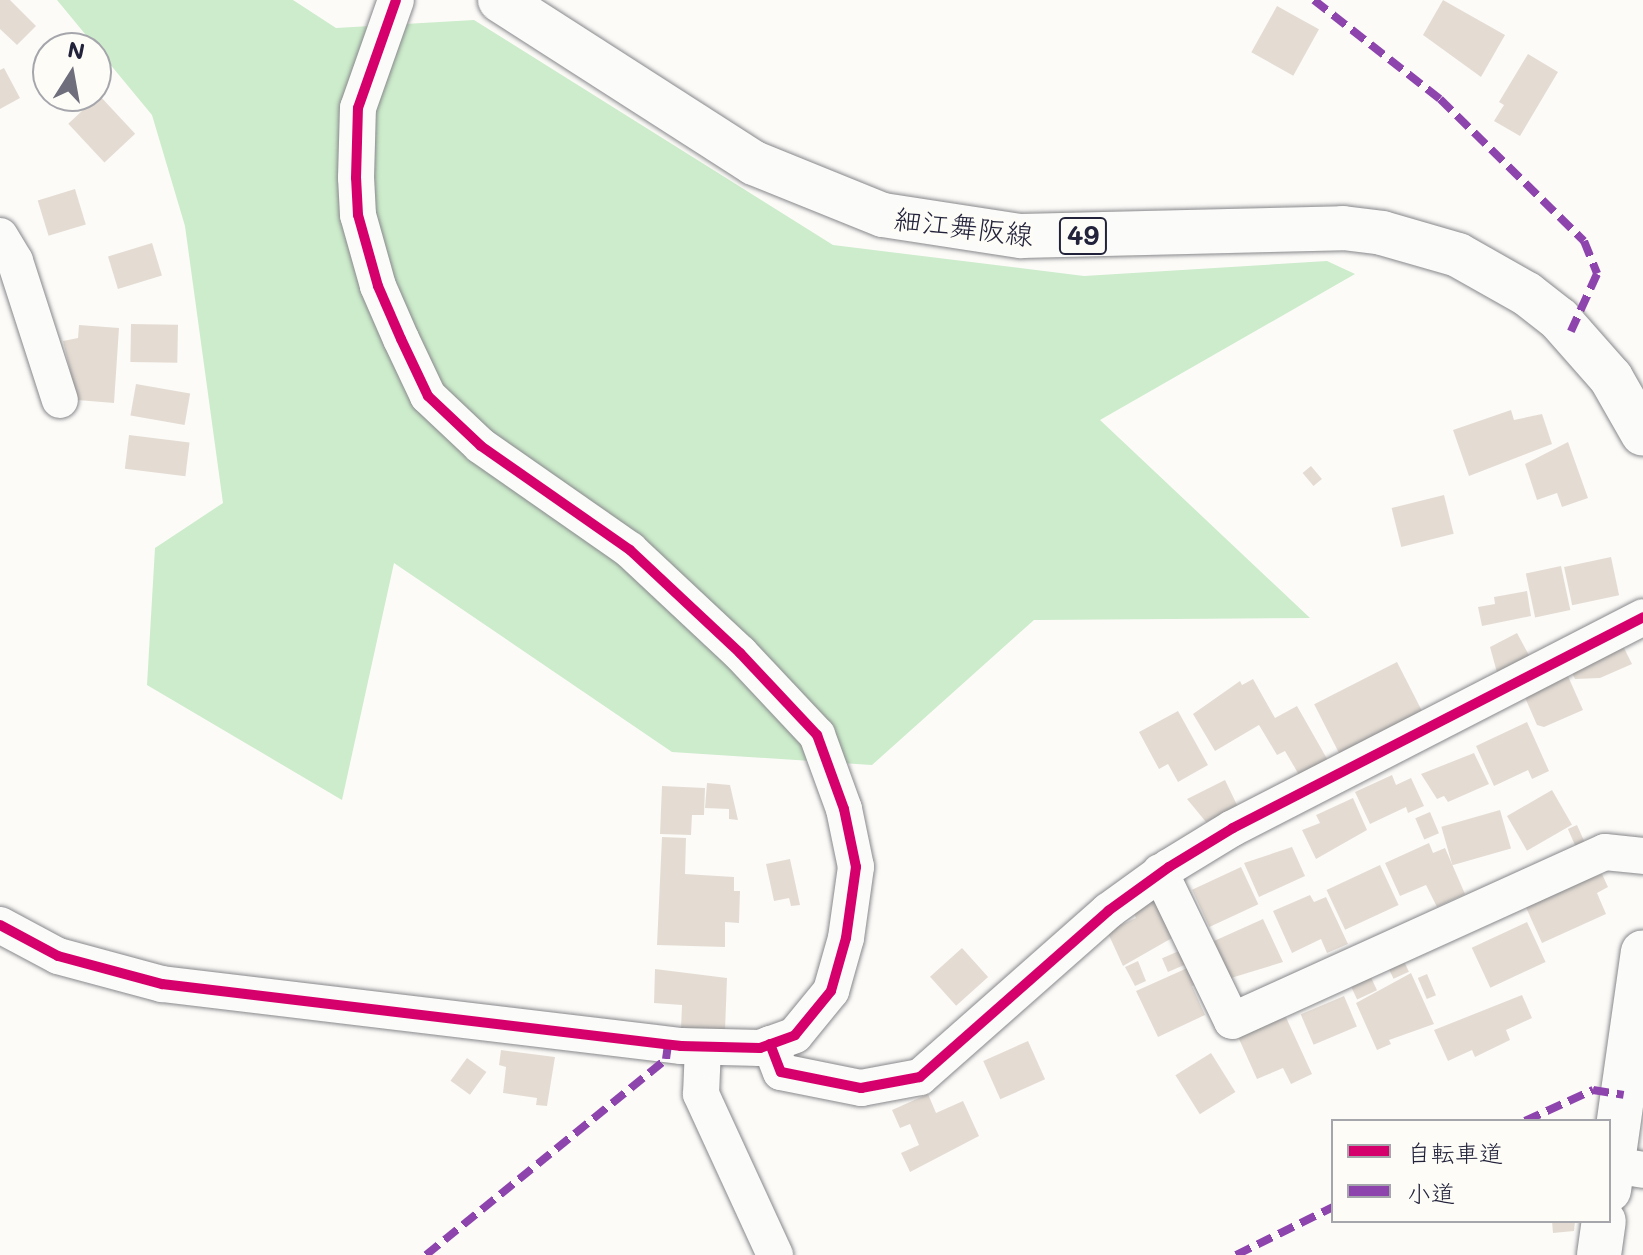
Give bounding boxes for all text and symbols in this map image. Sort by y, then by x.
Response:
north arrow [32,32,112,112]
text: N [65,34,87,66]
street label: 細江舞阪線 [892,201,1036,251]
road number: 49 [1057,214,1109,258]
legend [1331,1119,1611,1223]
text: 自転車道 [1407,1137,1503,1168]
text: 小道 [1407,1177,1455,1208]

